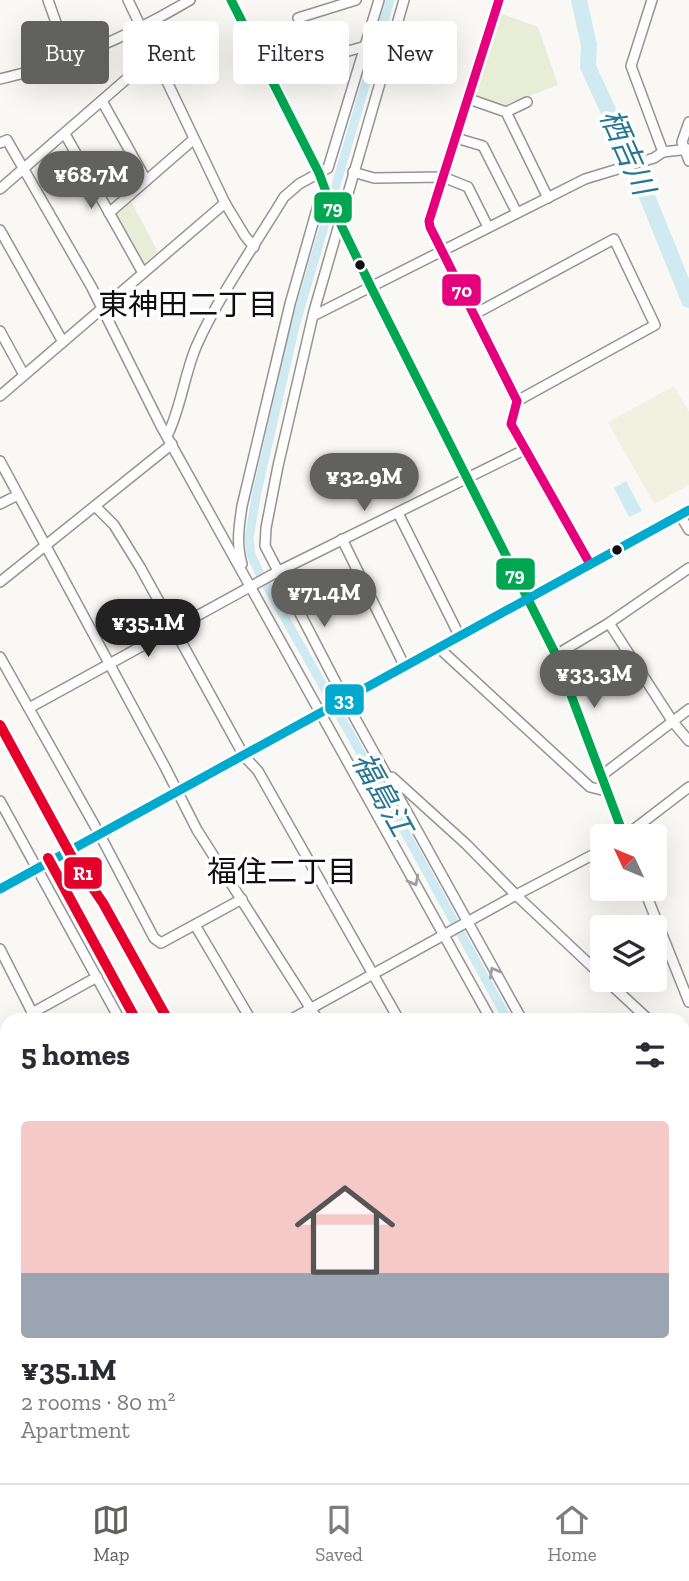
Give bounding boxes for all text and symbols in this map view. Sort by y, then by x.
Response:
chip: Buy [21,21,109,84]
chip: Rent [123,21,219,84]
chip: Filters [233,21,349,84]
chip: New [363,21,457,84]
water label: 栖吉川 [592,104,663,203]
pin: ¥68.7M [34,152,148,211]
text: ¥68.7M [53,160,129,188]
line badge: 79 [313,191,353,224]
text: 79 [323,196,343,219]
unlabelled marker [353,258,367,272]
line badge: 70 [441,273,482,307]
text: 70 [452,279,472,302]
district label: 東神田二丁目 [98,287,278,323]
pin: ¥32.9M [307,454,421,513]
text: ¥32.9M [326,462,402,490]
unlabelled marker [610,543,624,557]
line badge: 79 [495,557,536,591]
text: 79 [505,563,525,586]
pin: ¥71.4M [267,570,381,629]
text: ¥71.4M [287,578,361,606]
pin: ¥35.1M [91,600,205,659]
text: ¥35.1M [111,608,185,636]
pin: ¥33.3M [537,650,651,710]
text: ¥33.3M [556,659,632,687]
line badge: 33 [324,683,365,716]
text: 33 [334,688,354,711]
water label: 福島江 [344,746,421,845]
north arrow [590,824,667,901]
map controls [590,824,667,992]
district label: 福住二丁目 [207,854,357,890]
line badge: R1 [63,856,103,890]
text: R1 [73,862,93,885]
one-way arrow [405,874,419,886]
button: layers [590,915,667,992]
one-way arrow [489,966,502,979]
icon: filters [631,1036,669,1074]
text: 5 homes [21,1037,130,1073]
icon: home [282,1167,408,1293]
text: ¥35.1M [21,1352,116,1388]
text: 2 rooms · 80 m² [21,1388,175,1416]
text: Apartment [21,1416,130,1444]
tab: Map [92,1501,130,1566]
tab: Saved [315,1501,363,1566]
tab: Home [548,1501,597,1566]

